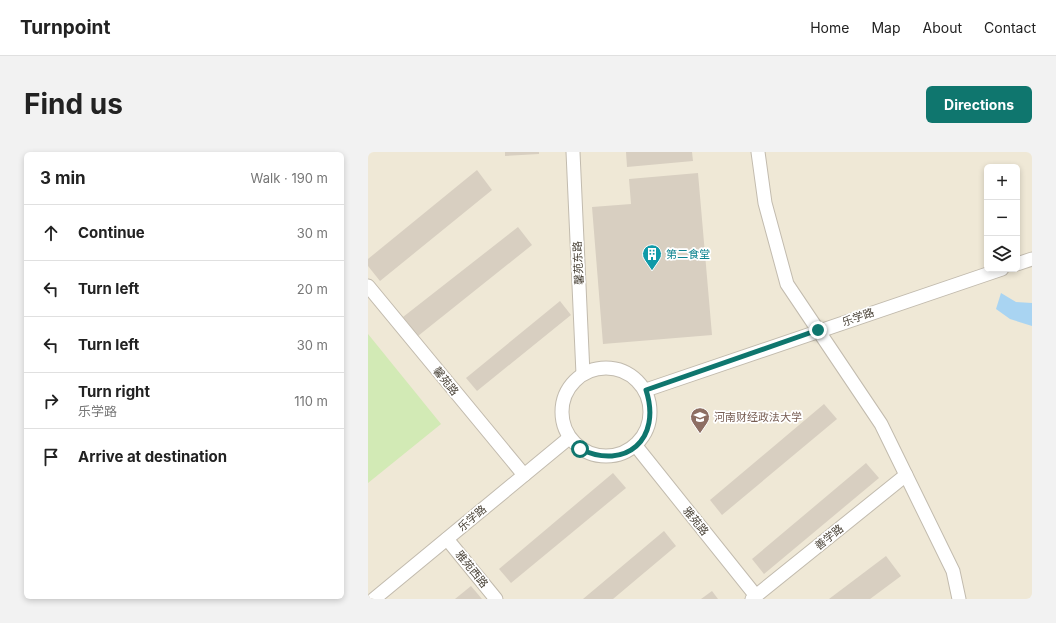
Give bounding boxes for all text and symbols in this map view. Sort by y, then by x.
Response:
text: Turnpoint [20,16,110,39]
text: Home [810,19,849,36]
text: Map [871,19,901,36]
text: About [923,19,962,36]
text: Contact [984,19,1036,36]
button: Directions [926,86,1032,123]
text: Find us [24,87,123,121]
map controls [984,164,1020,272]
button: + [984,164,1020,200]
text: 3 min [40,168,86,188]
text: Walk · 190 m [251,170,328,186]
button: − [984,200,1020,236]
icon: ahead [40,222,62,244]
text: Continue [78,223,145,242]
text: 30 m [297,225,328,241]
button: layers [984,236,1020,272]
street label: 馨苑东路 [570,241,586,285]
building icon: 第二食堂 [641,243,663,271]
place label: 第二食堂 [666,247,710,261]
icon: left [40,278,62,300]
text: Turn left [78,279,139,298]
text: 20 m [297,281,328,297]
street label: 乐学路 [840,305,876,329]
route end [809,321,827,339]
icon: left [40,334,62,356]
text: Turn left [78,335,139,354]
text: 30 m [297,337,328,353]
street label: 馨苑路 [430,364,462,398]
text: Turn right [78,382,150,401]
icon: right [40,390,62,412]
text: 110 m [294,393,328,409]
text: 乐学路 [78,403,117,419]
school or university icon: 河南财经政法大学 [689,406,711,434]
place label: 河南财经政法大学 [714,410,802,424]
route start [571,440,589,458]
icon: arrive [40,446,62,468]
text: Arrive at destination [78,447,227,466]
street label: 乐学路 [455,502,489,534]
street label: 雅苑路 [680,504,712,538]
street label: 善学路 [812,521,846,553]
street label: 雅苑西路 [453,547,491,591]

